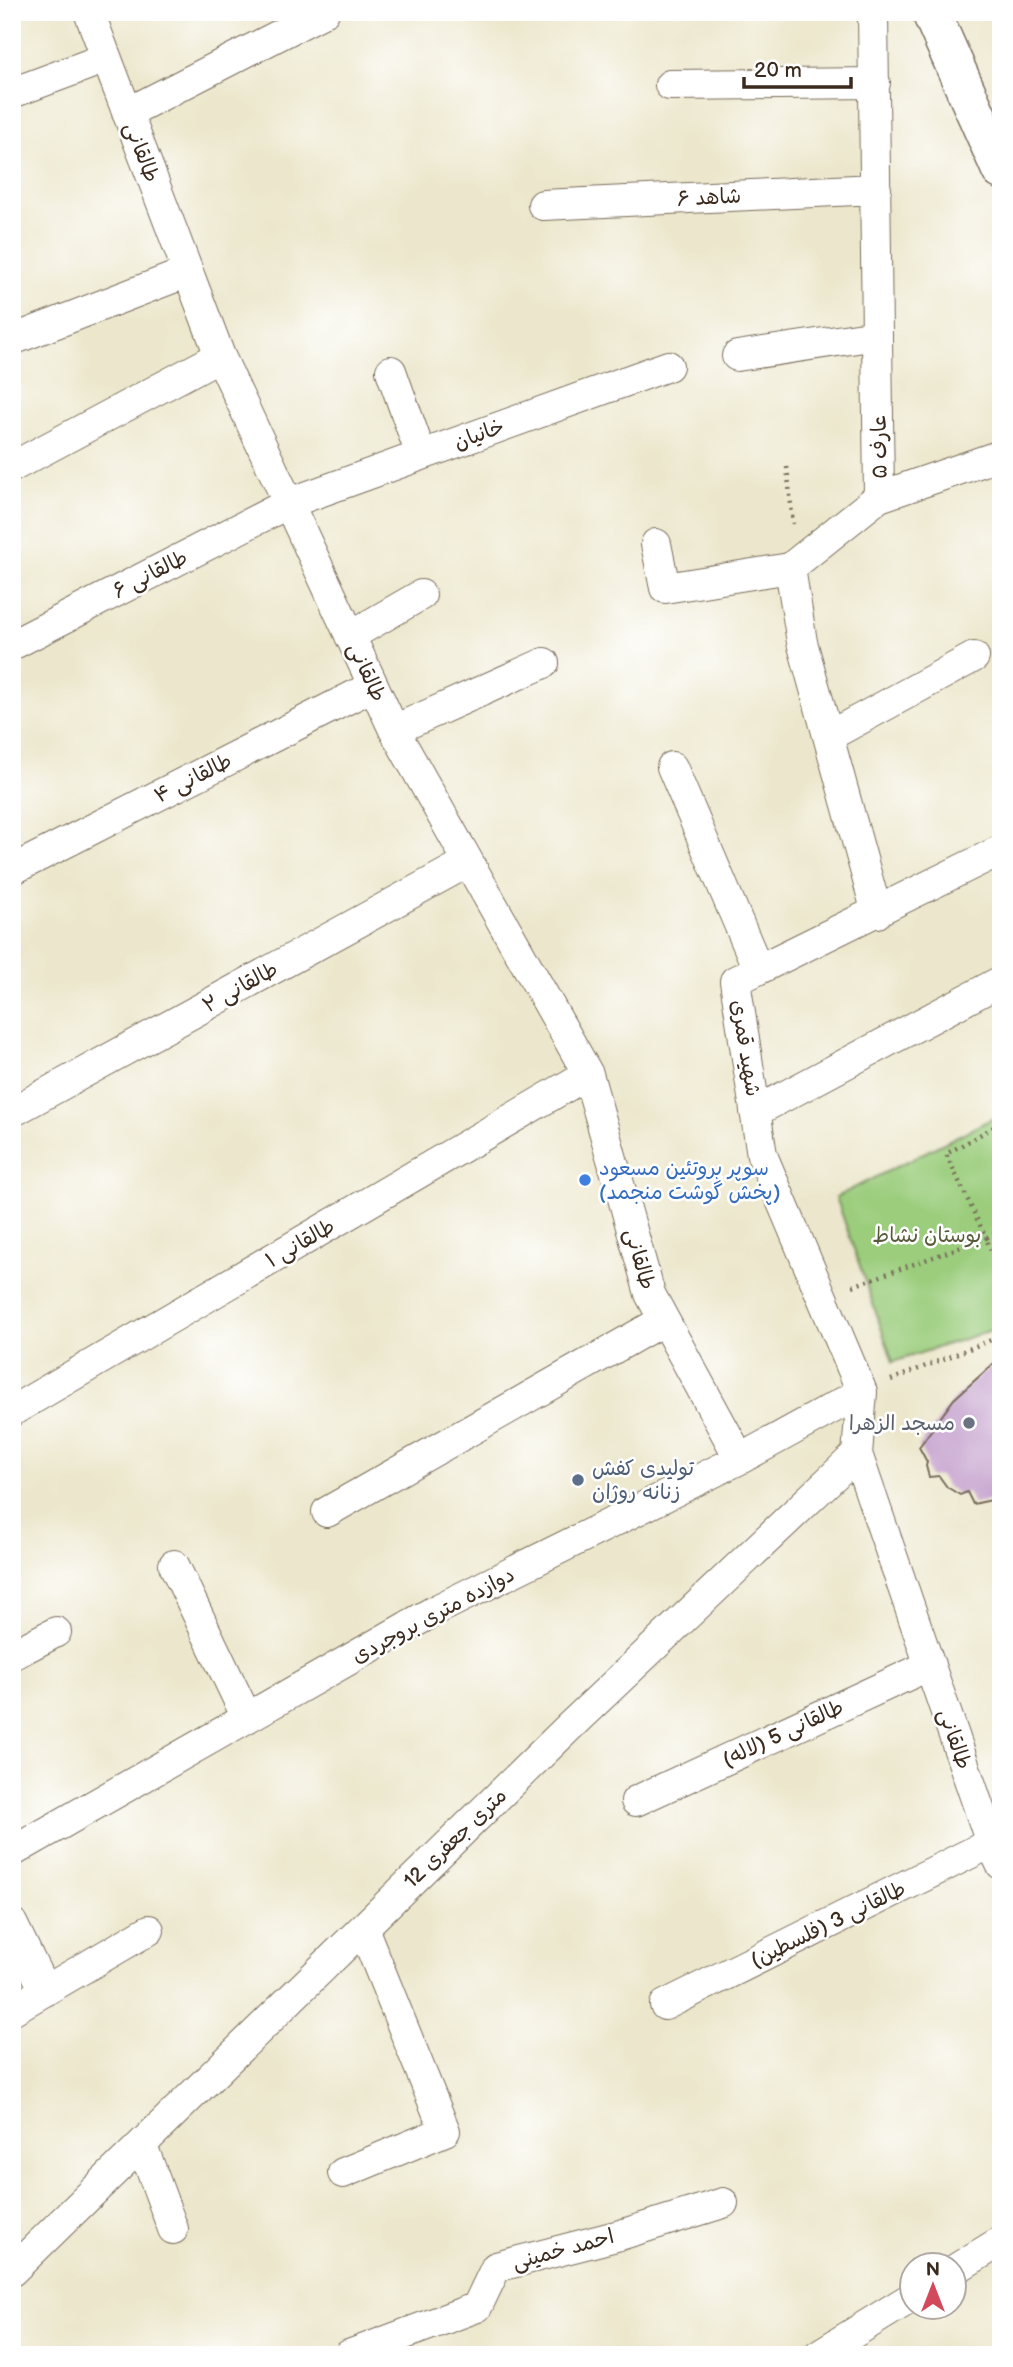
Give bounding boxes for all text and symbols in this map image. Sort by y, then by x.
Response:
scale bar [744,46,850,90]
text: 20 m [754,58,802,83]
street label: طالقانی [118,119,164,186]
street label: شاهد ۶ [676,183,742,212]
street label: خانیان [451,414,508,455]
street label: عارف ۵ [866,415,893,479]
street label: طالقانی ۶ [109,545,192,605]
street label: طالقانی [341,639,391,706]
street label: طالقانی ۴ [150,748,237,809]
street label: طالقانی ۲ [198,957,283,1019]
street label: شهید قمری [726,998,765,1098]
place label: سوپر پروتئین مسعود (پخش گوشت منجمد) [599,1156,780,1205]
marker: سوپر پروتئین مسعود (پخش گوشت منجمد) [577,1172,593,1188]
street label: طالقانی ۱ [261,1214,340,1274]
park label: بوستان نشاط [873,1223,981,1248]
street label: طالقانی [618,1226,660,1293]
place label: مسجد الزهرا [849,1411,955,1436]
marker: مسجد الزهرا [961,1415,977,1431]
place label: تولیدی کفش زنانه روژان [592,1456,695,1505]
marker: تولیدی کفش زنانه روژان [570,1472,586,1488]
street label: دوازده متری بروجردی [348,1562,519,1669]
street label: طالقانی 5 (لاله) [719,1695,848,1773]
street label: طالقانی [932,1706,977,1773]
street label: 12 متری جعفری [399,1783,512,1894]
street label: طالقانی 3 (فلسطین) [747,1876,910,1974]
street label: احمد خمینی [509,2224,617,2276]
north arrow [898,2252,968,2322]
text: N [926,2259,940,2282]

